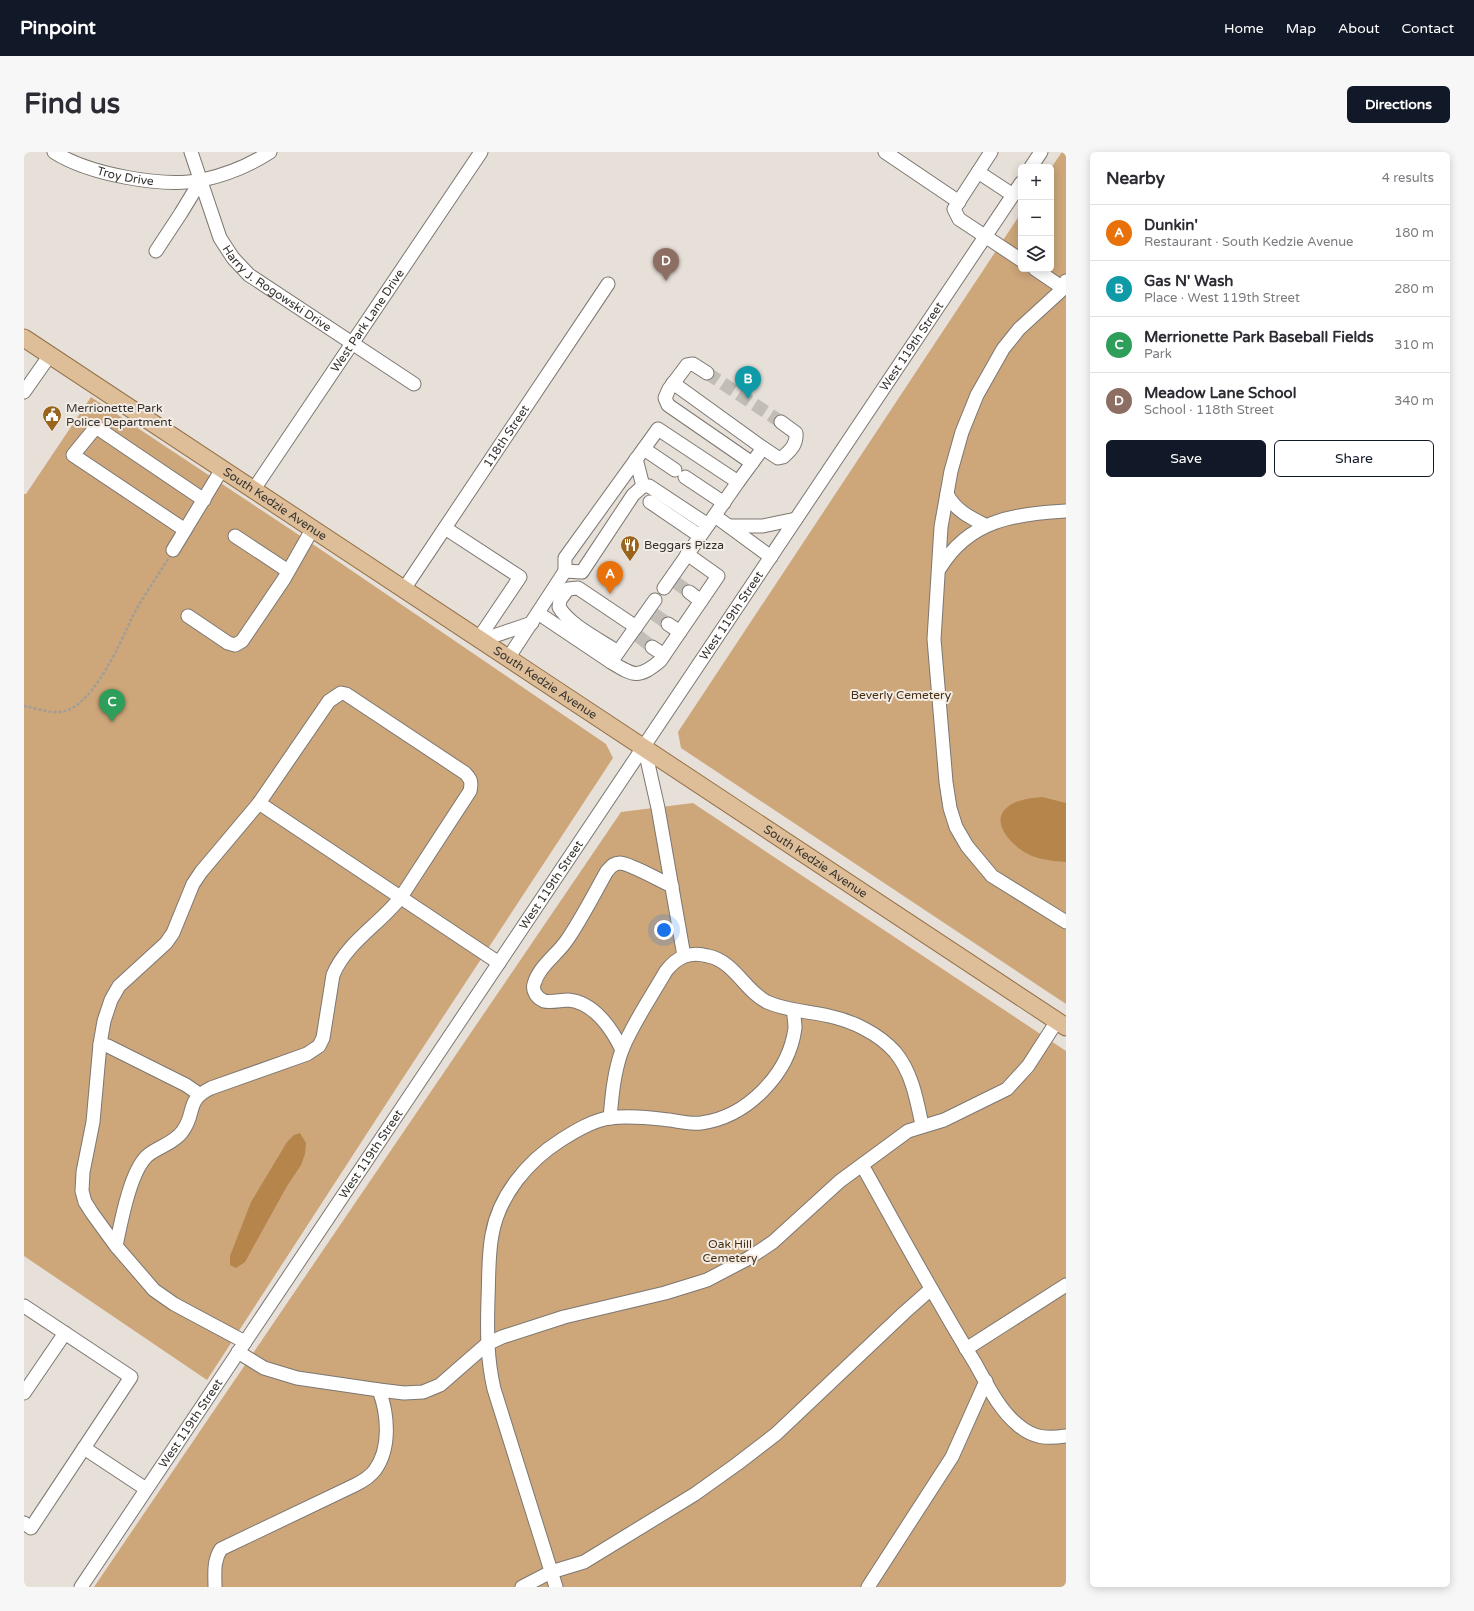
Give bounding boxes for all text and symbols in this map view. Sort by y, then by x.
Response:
text: Pinpoint [20,17,96,39]
text: Home [1224,20,1264,37]
text: Map [1286,20,1316,37]
text: About [1338,20,1380,37]
text: Contact [1402,20,1454,37]
button: Directions [1347,86,1450,123]
text: Find us [24,87,120,121]
street label: Troy Drive [95,164,155,188]
map controls [1018,164,1054,272]
button: + [1018,164,1054,200]
text: Nearby [1106,168,1165,189]
text: 4 results [1382,170,1434,186]
button: − [1018,200,1054,236]
text: Dunkin' [1144,216,1198,234]
text: A [1114,225,1124,241]
text: 180 m [1394,225,1434,241]
text: Restaurant · South Kedzie Avenue [1144,234,1353,250]
button: layers [1018,236,1054,272]
street label: Harry J. Rogowski Drive [220,243,334,335]
pin: D [653,248,679,281]
street label: West Park Lane Drive [328,266,407,375]
text: Gas N' Wash [1144,272,1234,290]
text: B [1114,281,1124,297]
text: 280 m [1394,281,1434,297]
text: Place · West 119th Street [1144,290,1300,306]
street label: West 119th Street [877,299,947,393]
text: Merrionette Park Baseball Fields [1144,328,1374,346]
text: C [1114,337,1124,353]
text: 310 m [1394,337,1434,353]
text: Park [1144,346,1172,362]
pin: B [735,366,761,399]
text: Meadow Lane School [1144,384,1296,402]
text: D [1114,393,1124,409]
text: 340 m [1394,393,1434,409]
place label: Merrionette Park Police Department [66,401,172,429]
street label: 118th Street [480,402,532,470]
text: School · 118th Street [1144,402,1274,418]
public building icon: Merrionette Park Police Department [41,404,63,432]
button: Save [1106,440,1266,477]
button: Share [1274,440,1434,477]
street label: South Kedzie Avenue [221,465,330,543]
restaurant icon: Beggars Pizza [619,534,641,562]
place label: Beggars Pizza [644,538,724,552]
pin: A [597,561,623,594]
street label: West 119th Street [697,568,766,663]
street label: South Kedzie Avenue [491,643,600,722]
park label: Beverly Cemetery [851,688,952,702]
pin: C [99,689,125,722]
street label: South Kedzie Avenue [761,822,870,901]
street label: West 119th Street [516,837,586,932]
your location [654,920,674,940]
street label: West 119th Street [336,1107,406,1201]
park label: Oak Hill Cemetery [702,1237,758,1265]
street label: West 119th Street [156,1376,226,1470]

